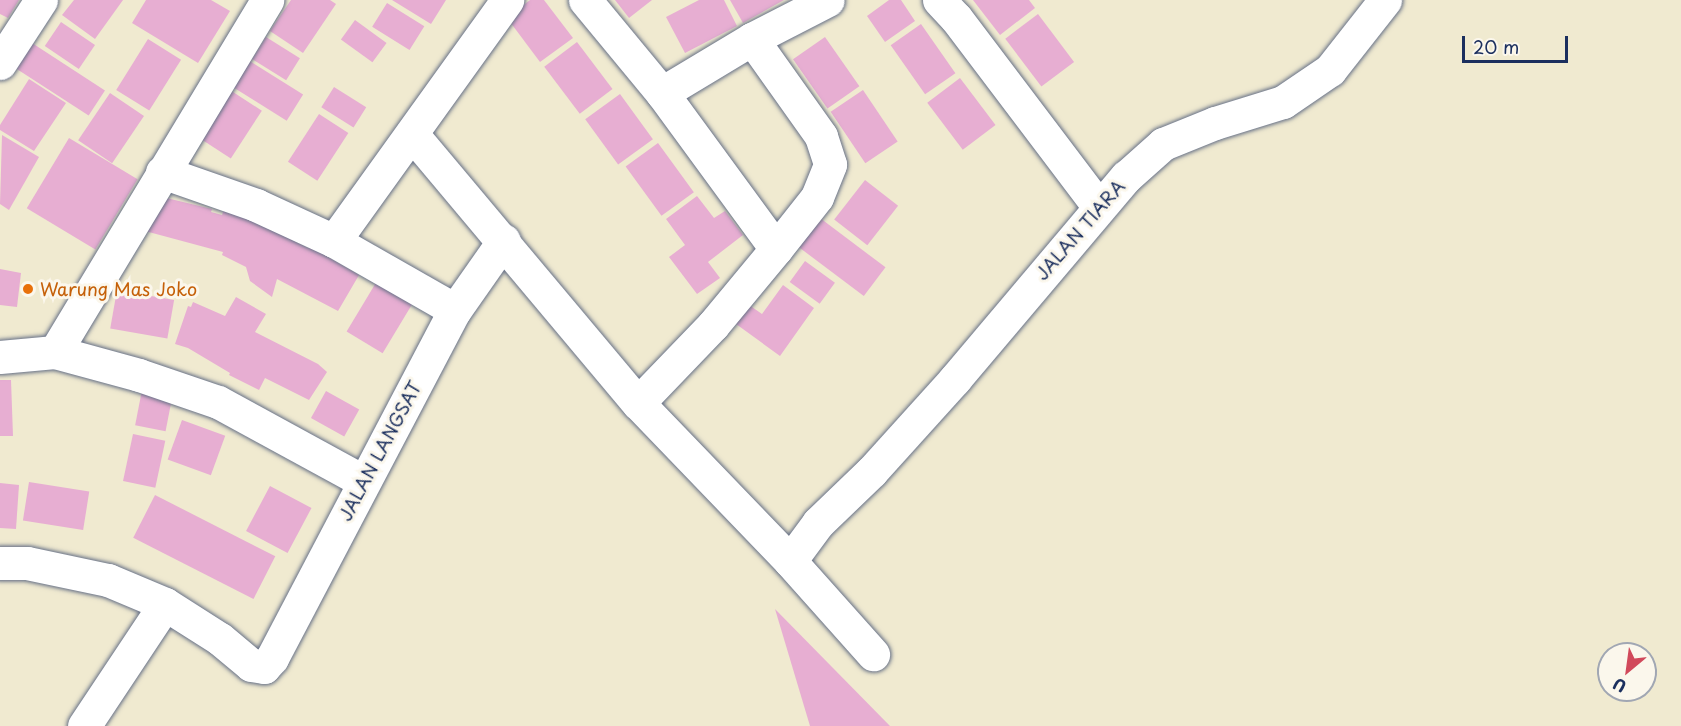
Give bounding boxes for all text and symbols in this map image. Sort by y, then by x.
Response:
scale bar [1465,24,1572,62]
text: 20 m [1473,33,1519,60]
street label: JALAN TIARA [1031,176,1129,284]
place label: Warung Mas Joko [40,278,197,300]
marker: Warung Mas Joko [21,282,35,296]
street label: JALAN LANGSAT [334,377,426,525]
north arrow [1597,642,1657,702]
text: U [1608,673,1630,699]

